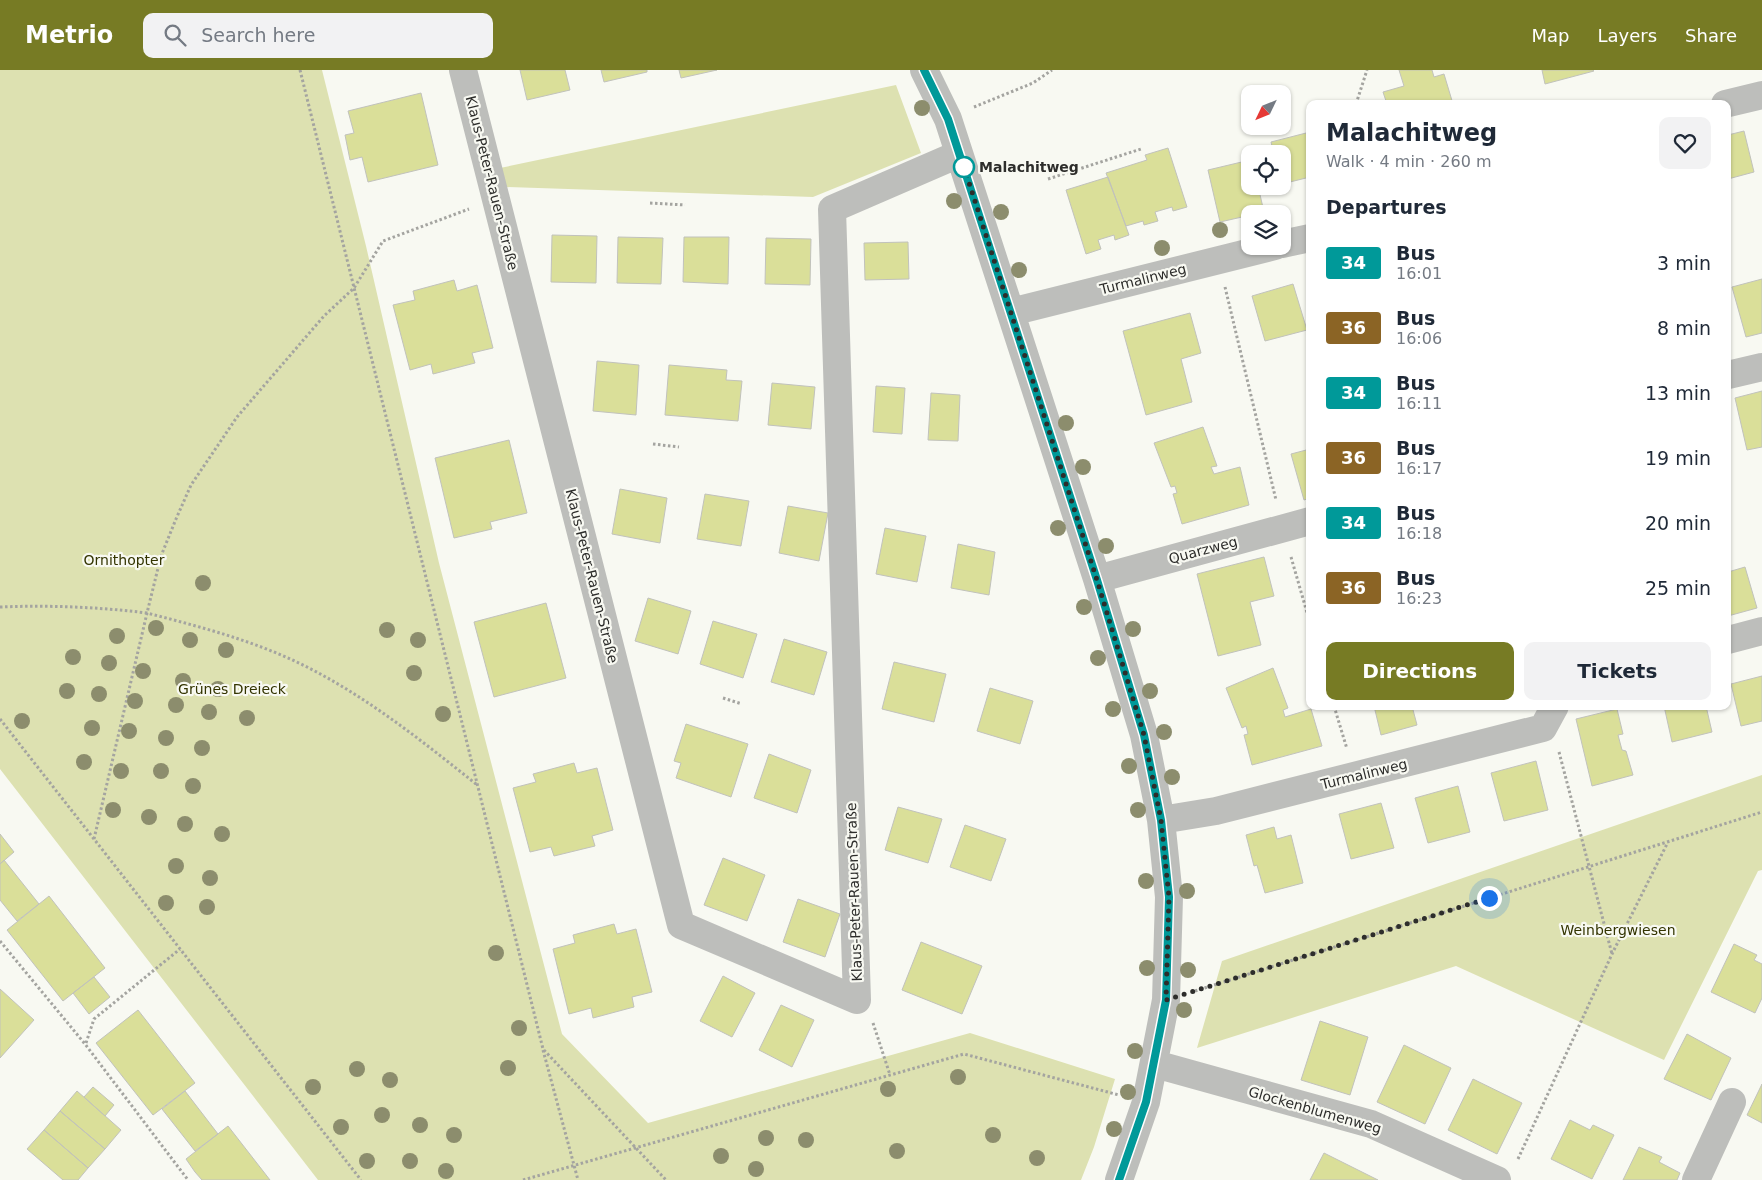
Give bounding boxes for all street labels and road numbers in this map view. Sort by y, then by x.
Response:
street label: Klaus-Peter-Rauen-Straße [463,94,521,272]
street label: Turmalinweg [1097,261,1188,298]
street label: Klaus-Peter-Rauen-Straße [563,487,621,665]
street label: Quarzweg [1167,533,1239,567]
street label: Turmalinweg [1318,756,1409,793]
street label: Klaus-Peter-Rauen-Straße [843,802,865,982]
street label: Glockenblumenweg [1247,1083,1383,1137]

